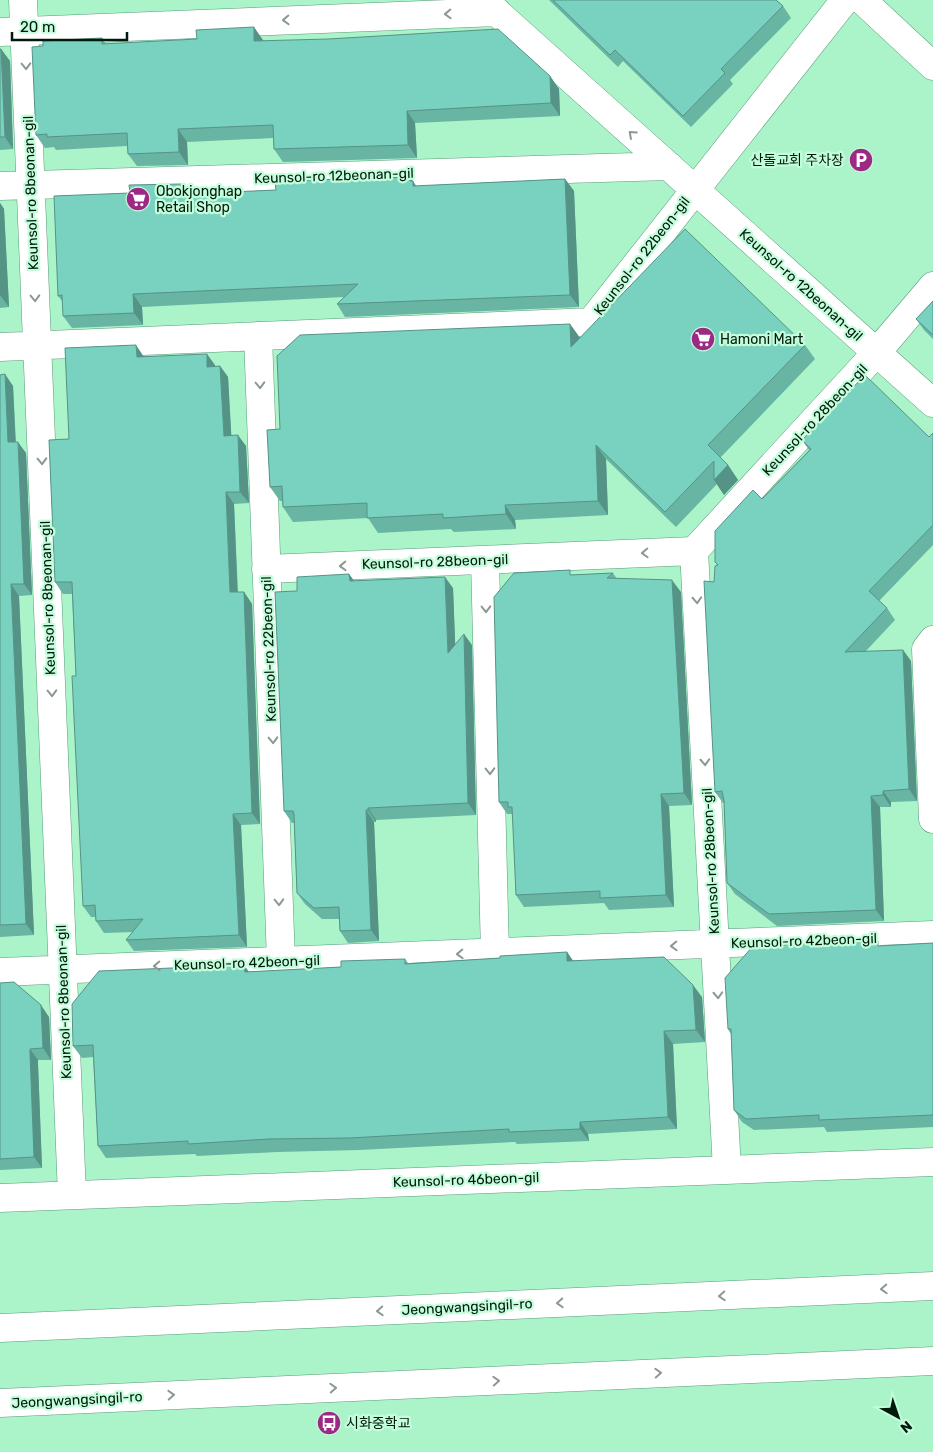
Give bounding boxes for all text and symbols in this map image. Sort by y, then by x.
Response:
one-way arrow [444,9,452,19]
scale bar [12,10,128,42]
one-way arrow [282,15,290,26]
text: 20 m [20,18,55,36]
one-way arrow [21,62,31,70]
street label: Keunsol-ro 8beonan-gil [20,116,42,270]
one-way arrow [629,130,638,139]
parking icon: 산돌교회 주차장 [848,147,874,173]
place label: 산돌교회 주차장 [750,152,844,169]
street label: Keunsol-ro 12beonan-gil [254,165,414,187]
place label: Obokjonghap Retail Shop [156,183,242,216]
supermarket icon: Obokjonghap Retail Shop [125,186,151,212]
street label: Keunsol-ro 22beon-gil [590,193,694,319]
street label: Keunsol-ro 12beonan-gil [736,225,866,345]
one-way arrow [30,295,41,303]
supermarket icon: Hamoni Mart [690,326,716,352]
place label: Hamoni Mart [720,331,804,348]
street label: Keunsol-ro 28beon-gil [759,361,871,479]
one-way arrow [254,381,265,389]
one-way arrow [37,458,47,465]
street label: Keunsol-ro 8beonan-gil [37,521,59,675]
one-way arrow [641,548,649,559]
street label: Keunsol-ro 28beon-gil [361,551,509,573]
one-way arrow [339,560,347,571]
street label: Keunsol-ro 22beon-gil [258,576,280,722]
one-way arrow [691,596,702,604]
one-way arrow [481,605,491,613]
one-way arrow [46,689,57,697]
one-way arrow [267,736,278,744]
one-way arrow [700,759,711,767]
one-way arrow [485,768,495,775]
street label: Keunsol-ro 28beon-gil [699,787,723,935]
one-way arrow [273,898,284,906]
street label: Keunsol-ro 8beonan-gil [53,925,75,1079]
street label: Keunsol-ro 42beon-gil [731,930,877,952]
one-way arrow [670,941,678,951]
one-way arrow [455,949,463,960]
street label: Keunsol-ro 42beon-gil [174,952,320,974]
one-way arrow [153,961,161,971]
one-way arrow [712,991,723,999]
street label: Keunsol-ro 46beon-gil [392,1169,540,1191]
one-way arrow [880,1283,888,1294]
one-way arrow [718,1290,726,1301]
street label: Jeongwangsingil-ro [401,1295,533,1319]
one-way arrow [555,1298,563,1309]
one-way arrow [376,1306,384,1317]
one-way arrow [654,1368,662,1379]
one-way arrow [492,1375,500,1386]
one-way arrow [330,1383,338,1393]
street label: Jeongwangsingil-ro [11,1388,143,1412]
one-way arrow [167,1390,175,1401]
north arrow [873,1392,923,1442]
bus stop icon: 시화중학교 [316,1410,342,1436]
place label: 시화중학교 [346,1415,411,1432]
text: N [897,1417,915,1436]

